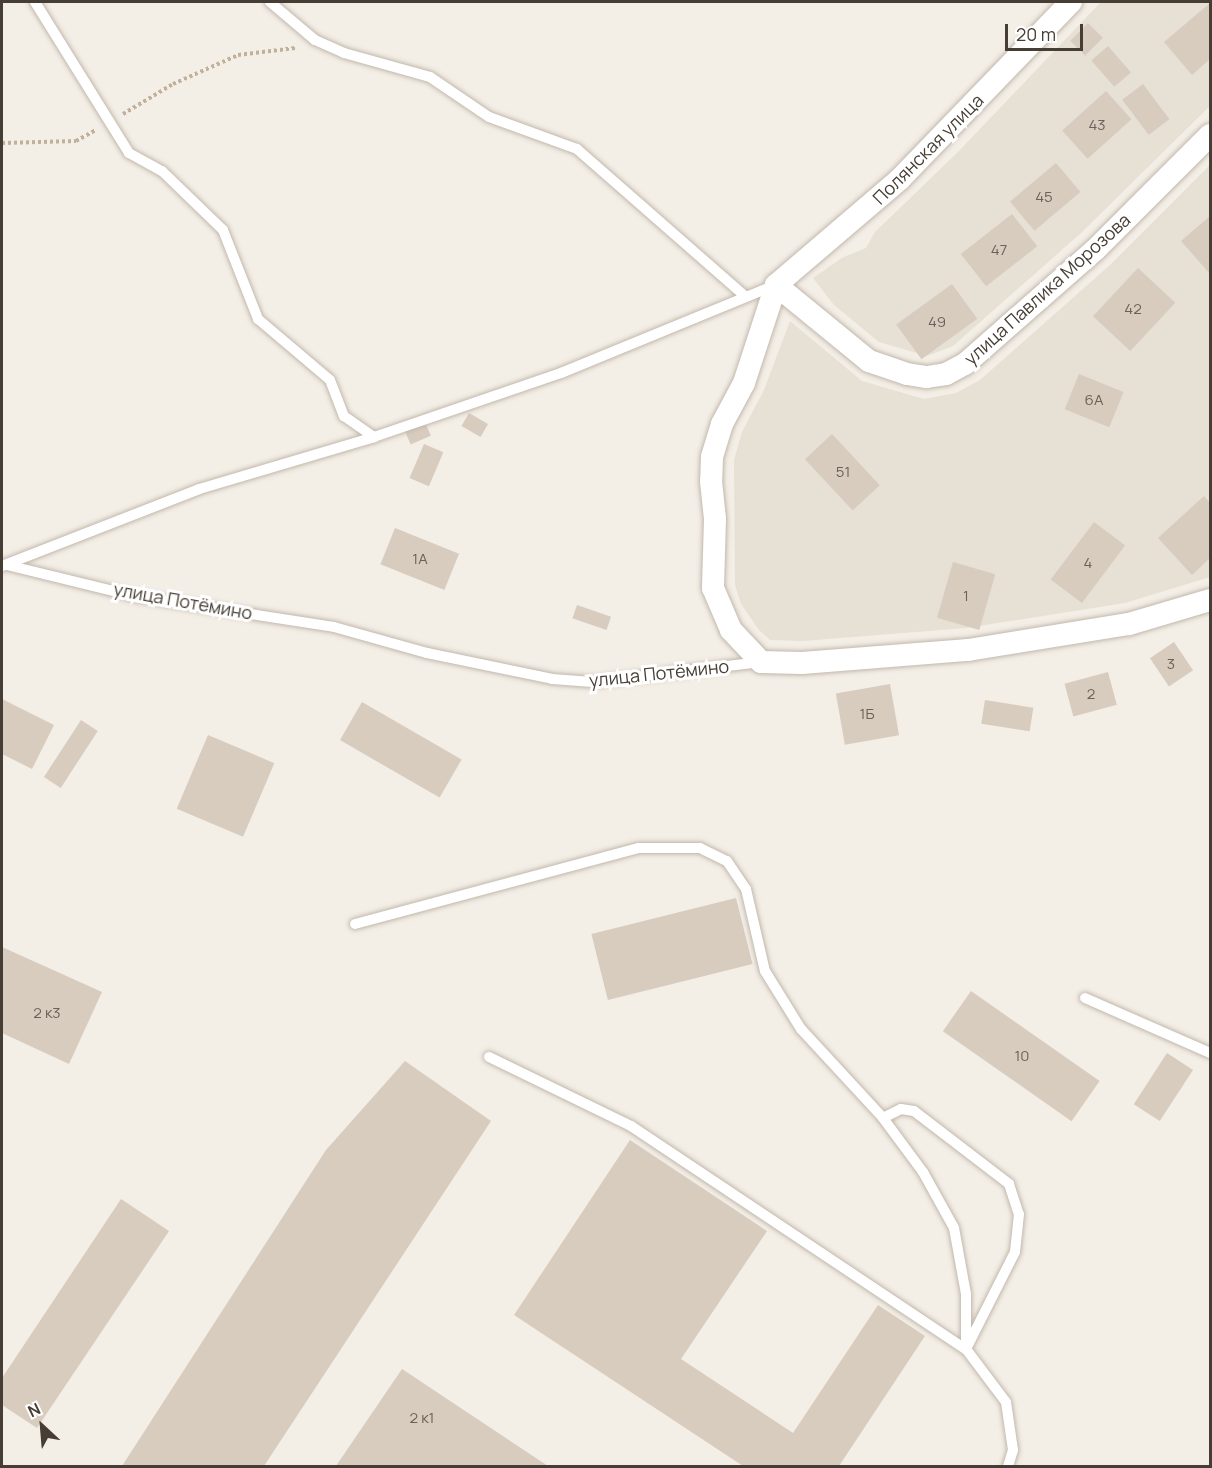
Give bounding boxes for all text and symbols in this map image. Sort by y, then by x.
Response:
scale bar [1008,12,1086,50]
text: 20 m [1016,22,1056,46]
street label: Полянская улица [868,89,988,209]
house number: 43 [1088,116,1106,134]
house number: 45 [1035,188,1053,206]
street label: улица Павлика Морозова [960,209,1134,369]
house number: 47 [991,241,1007,259]
house number: 42 [1124,300,1142,318]
house number: 49 [928,313,946,331]
house number: 6А [1085,391,1103,409]
house number: 51 [836,463,850,481]
house number: 1А [412,550,428,568]
house number: 4 [1084,554,1092,572]
street label: улица Потёмино [112,578,254,624]
house number: 1 [963,587,969,605]
street label: улица Потёмино [588,655,730,691]
house number: 3 [1167,655,1175,673]
house number: 2 [1087,685,1095,703]
house number: 1Б [860,705,874,723]
house number: 2 к3 [33,1004,61,1022]
house number: 10 [1015,1047,1029,1065]
north arrow [12,1396,72,1456]
text: N [24,1397,44,1422]
house number: 2 к1 [410,1409,434,1427]

